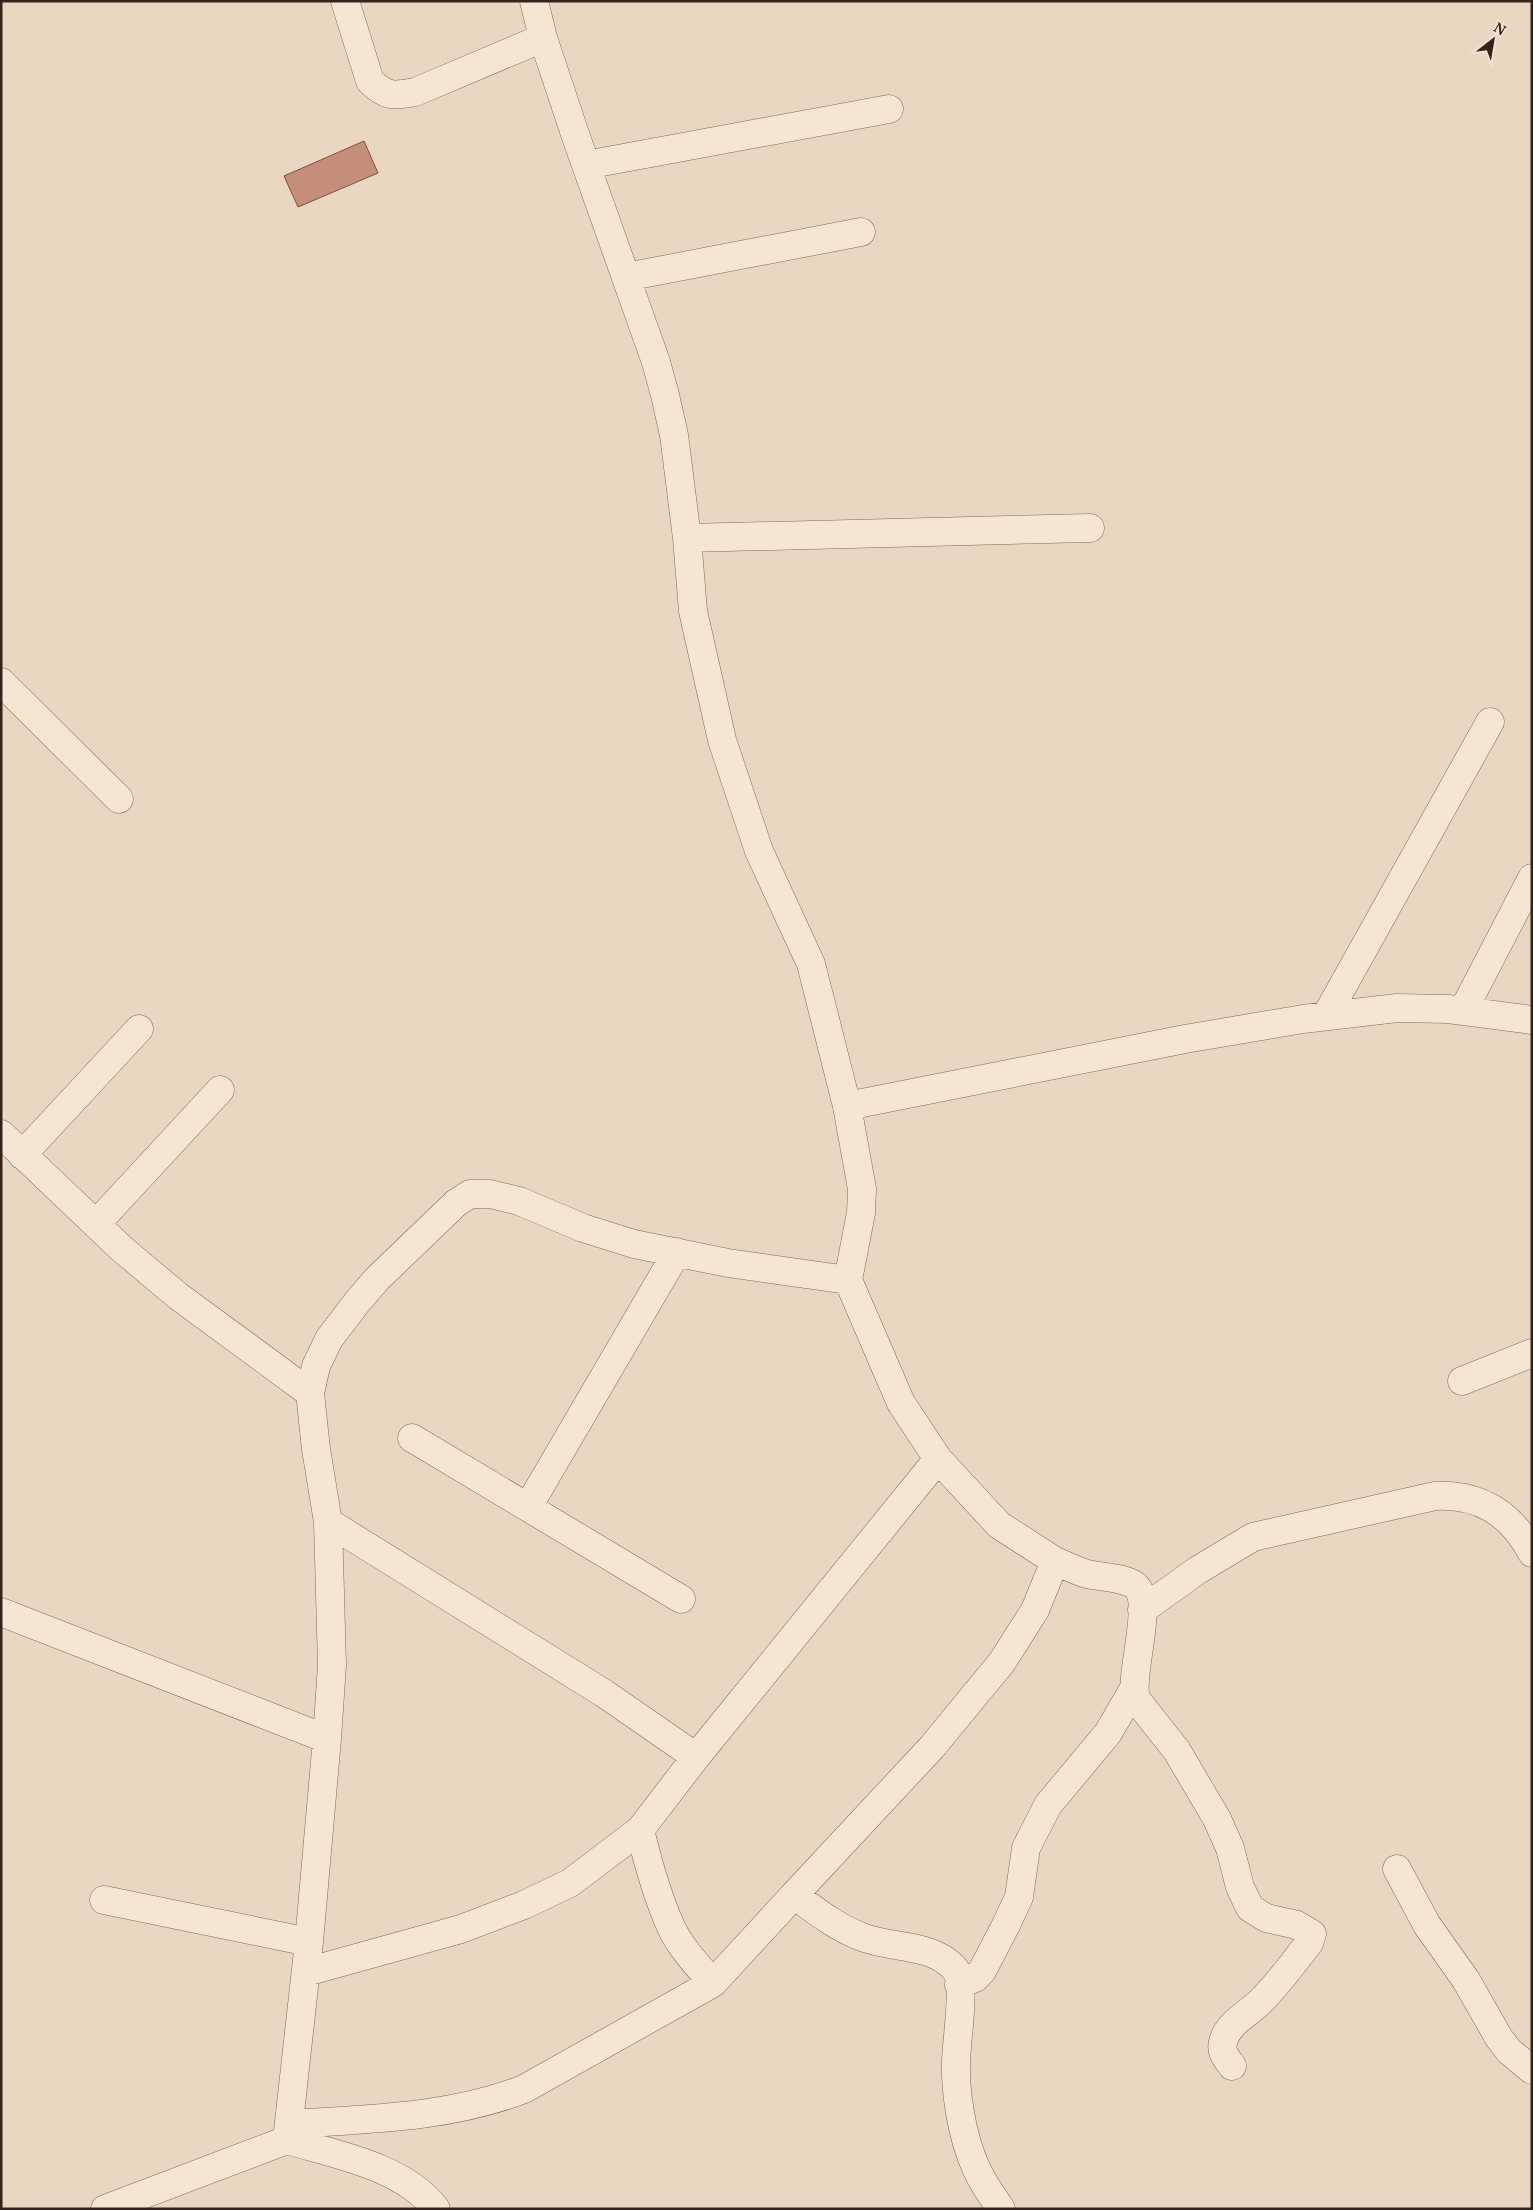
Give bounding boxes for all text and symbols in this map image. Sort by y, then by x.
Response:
north arrow [1468,15,1518,65]
text: N [1490,17,1510,39]

